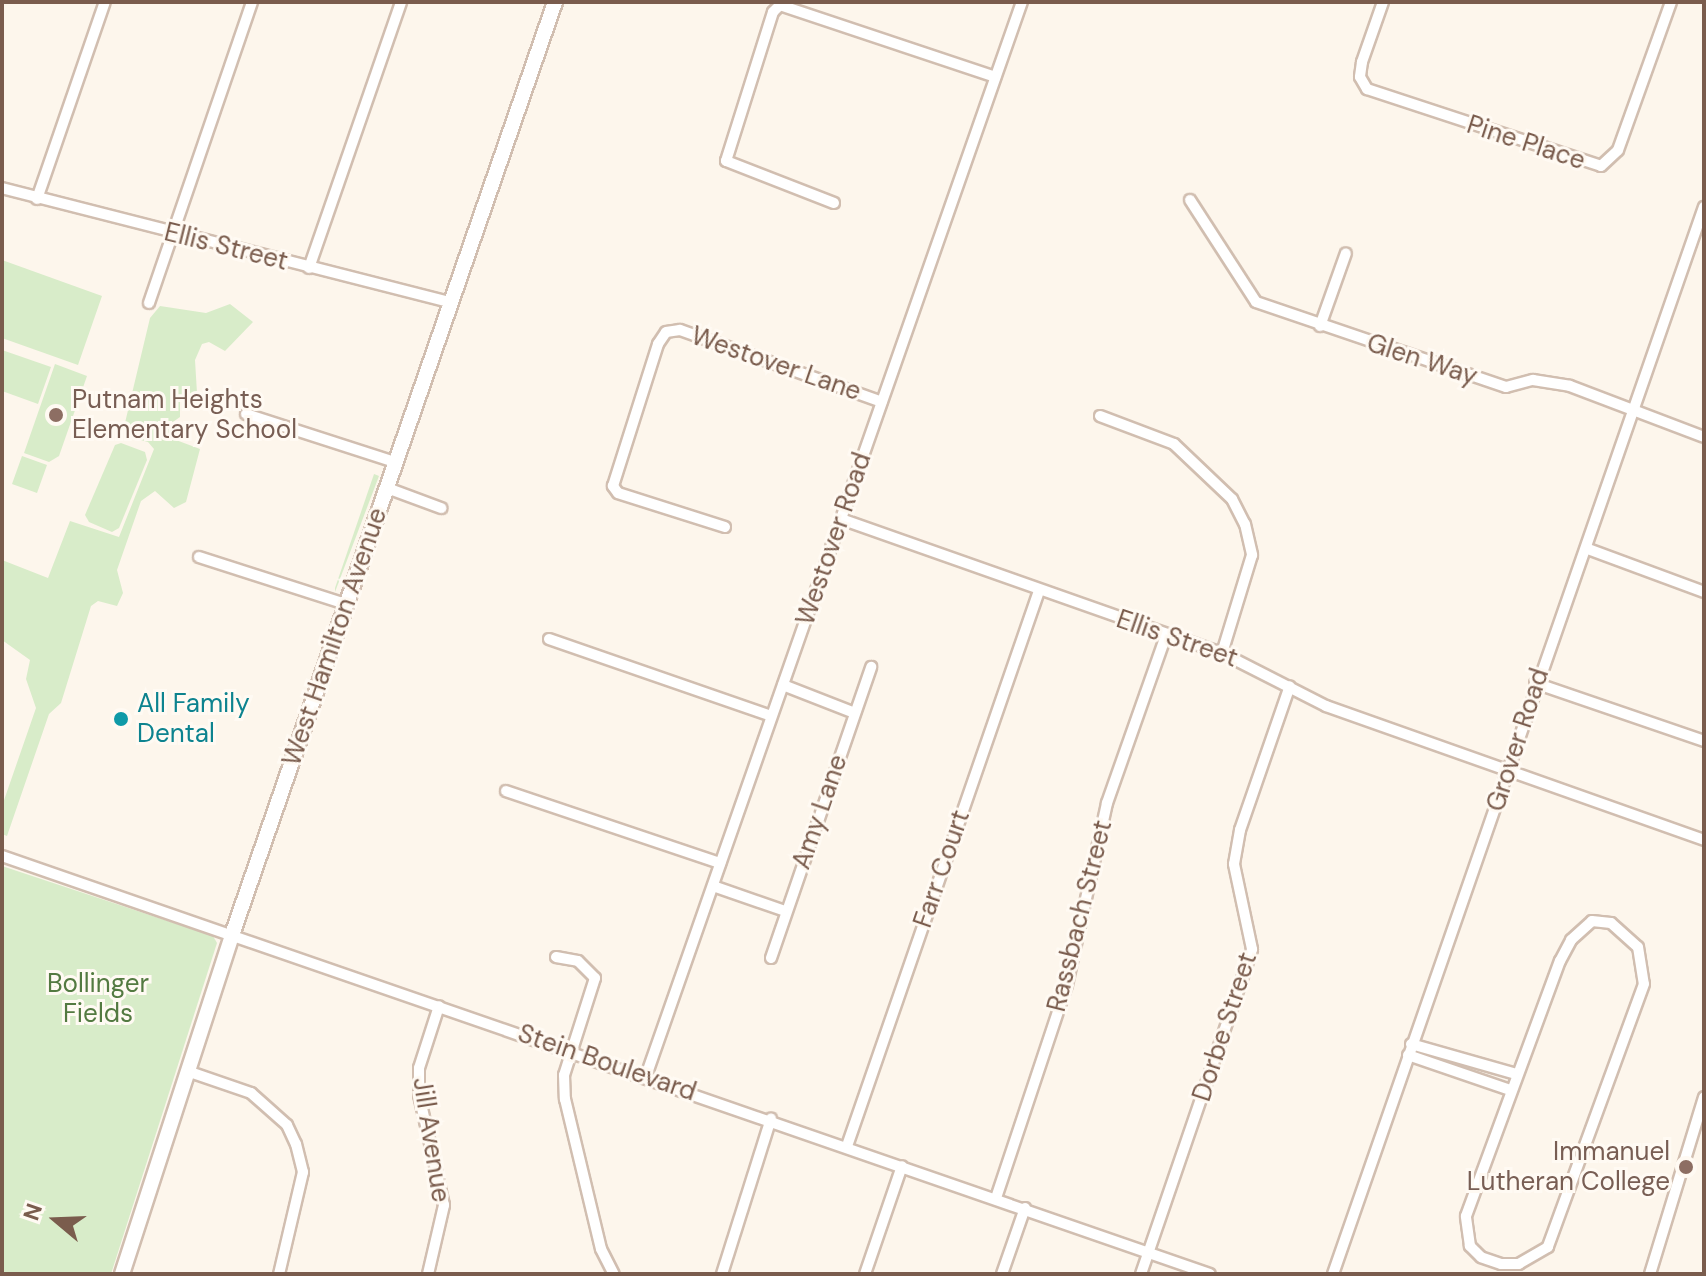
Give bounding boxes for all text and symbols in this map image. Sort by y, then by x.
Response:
street label: Pine Place [1463,109,1589,177]
street label: Ellis Street [161,217,291,277]
street label: Westover Lane [687,320,865,408]
street label: Glen Way [1363,328,1481,392]
place label: Putnam Heights Elementary School [72,384,297,446]
marker: Putnam Heights Elementary School [47,406,65,424]
street label: Westover Road [790,449,878,629]
street label: West Hamilton Avenue [276,504,394,770]
street label: Ellis Street [1112,604,1242,674]
street label: Grover Road [1480,665,1556,815]
place label: All Family Dental [137,688,250,750]
marker: All Family Dental [112,710,130,728]
street label: Amy Lane [786,751,854,873]
street label: Farr Court [907,806,977,932]
street label: Rassbach Street [1041,817,1119,1015]
street label: Dorbe Street [1186,949,1264,1105]
park label: Bollinger Fields [47,968,149,1030]
street label: Stein Boulevard [514,1018,700,1108]
street label: Jill Avenue [406,1075,456,1205]
place label: Immanuel Lutheran College [1467,1136,1670,1198]
marker: Immanuel Lutheran College [1677,1158,1695,1176]
north arrow [16,1180,96,1260]
text: N [17,1200,49,1224]

